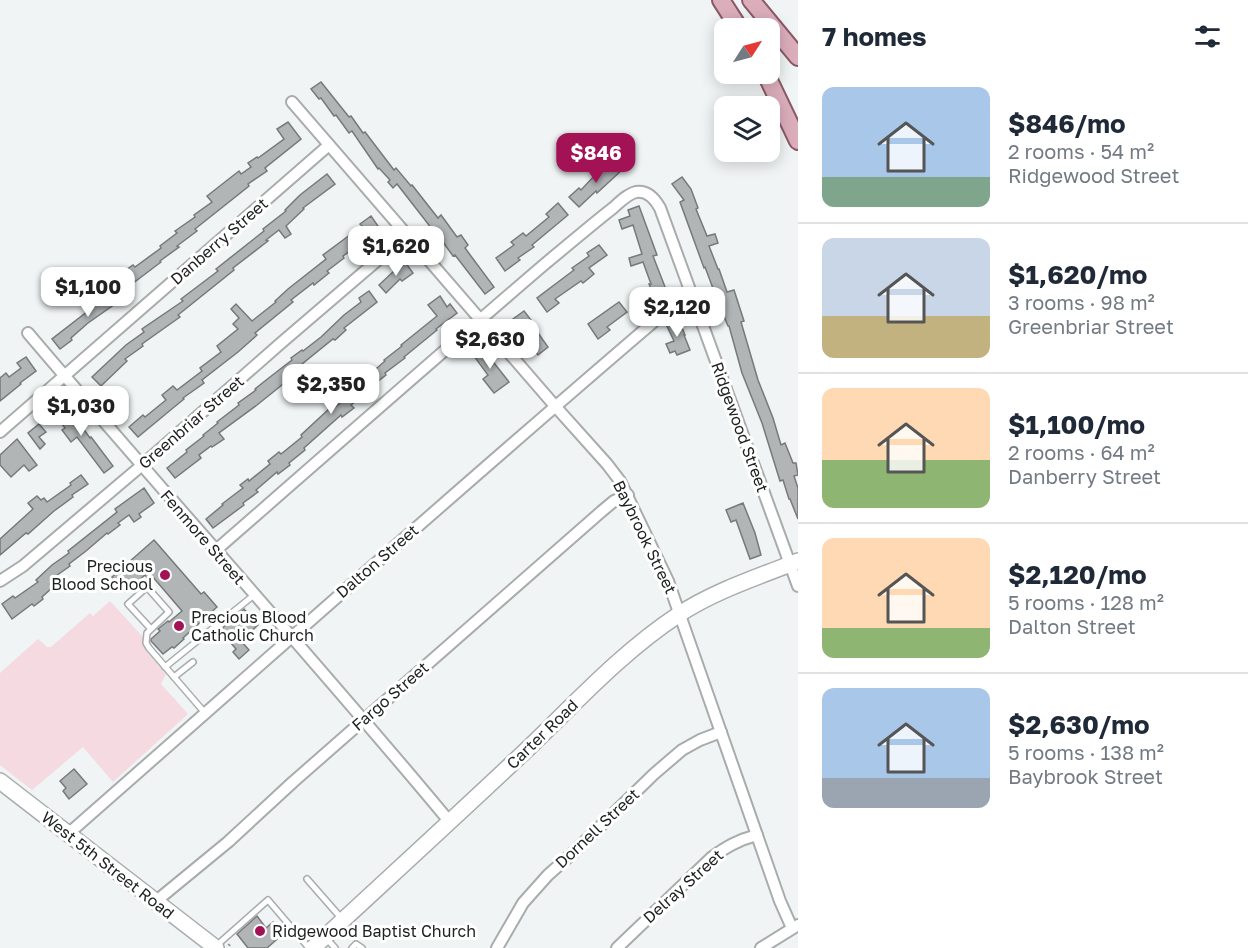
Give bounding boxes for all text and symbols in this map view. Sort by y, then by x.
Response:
north arrow [714,18,780,84]
map controls [714,18,780,162]
icon: filters [1191,20,1224,53]
text: 7 homes [822,21,927,52]
button: layers [714,96,780,162]
text: $846/mo [1008,108,1126,139]
icon: home [870,111,942,183]
pin: $846 [560,133,632,184]
text: 2 rooms · 54 m² [1008,139,1154,163]
text: $846 [570,140,622,164]
text: Ridgewood Street [1008,163,1179,187]
street label: Danberry Street [166,193,272,289]
pin: $1,620 [347,226,445,277]
text: $1,620 [362,233,430,257]
text: $1,620/mo [1008,259,1147,290]
icon: home [870,262,942,334]
pin: $1,100 [39,267,137,318]
text: $1,100 [55,274,121,298]
pin: $2,120 [628,287,726,338]
text: 3 rooms · 98 m² [1008,290,1155,314]
text: $2,120 [643,294,711,318]
text: Greenbriar Street [1008,314,1174,338]
pin: $2,630 [441,319,539,370]
text: $2,630 [455,326,525,350]
street label: Ridgewood Street [707,359,773,495]
pin: $2,350 [282,364,380,415]
street label: Greenbriar Street [134,371,248,473]
text: $2,350 [296,371,366,395]
pin: $1,030 [32,386,130,437]
text: $1,030 [47,393,115,417]
text: $1,100/mo [1008,409,1145,440]
icon: home [870,412,942,484]
text: 2 rooms · 64 m² [1008,440,1155,464]
text: Danberry Street [1008,464,1161,488]
street label: Baybrook Street [609,477,681,597]
street label: Fenmore Street [156,486,250,588]
street label: Dalton Street [332,520,422,602]
place label: Precious Blood School [51,556,153,594]
text: $2,120/mo [1008,559,1147,590]
icon: home [870,562,942,634]
marker: Precious Blood School [158,568,172,582]
text: 5 rooms · 128 m² [1008,590,1164,614]
place label: Precious Blood Catholic Church [191,607,314,645]
text: Dalton Street [1008,614,1136,638]
marker: Precious Blood Catholic Church [172,619,186,633]
street label: Fargo Street [348,657,432,735]
street label: Carter Road [502,695,582,773]
text: $2,630/mo [1008,709,1150,740]
icon: home [870,712,942,784]
text: 5 rooms · 138 m² [1008,740,1164,764]
text: Baybrook Street [1008,764,1163,788]
street label: Dornell Street [551,784,643,872]
street label: West 5th Street Road [38,807,178,923]
street label: Delray Street [639,845,727,927]
place label: Ridgewood Baptist Church [272,921,476,941]
marker: Ridgewood Baptist Church [253,924,267,938]

